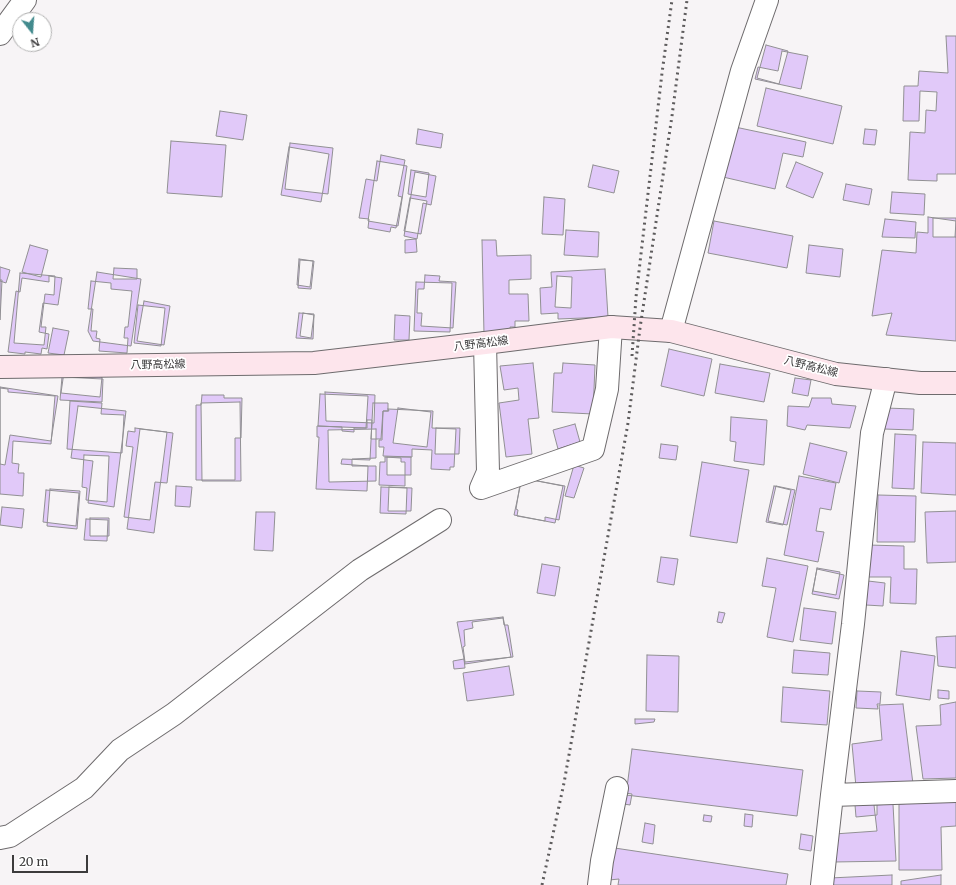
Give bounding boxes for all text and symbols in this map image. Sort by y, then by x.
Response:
north arrow [12,12,52,52]
text: N [29,35,41,50]
street label: 八野高松線 [453,334,509,354]
street label: 八野高松線 [783,354,839,380]
street label: 八野高松線 [130,358,186,372]
scale bar [14,847,90,873]
text: 20 m [19,854,48,869]

